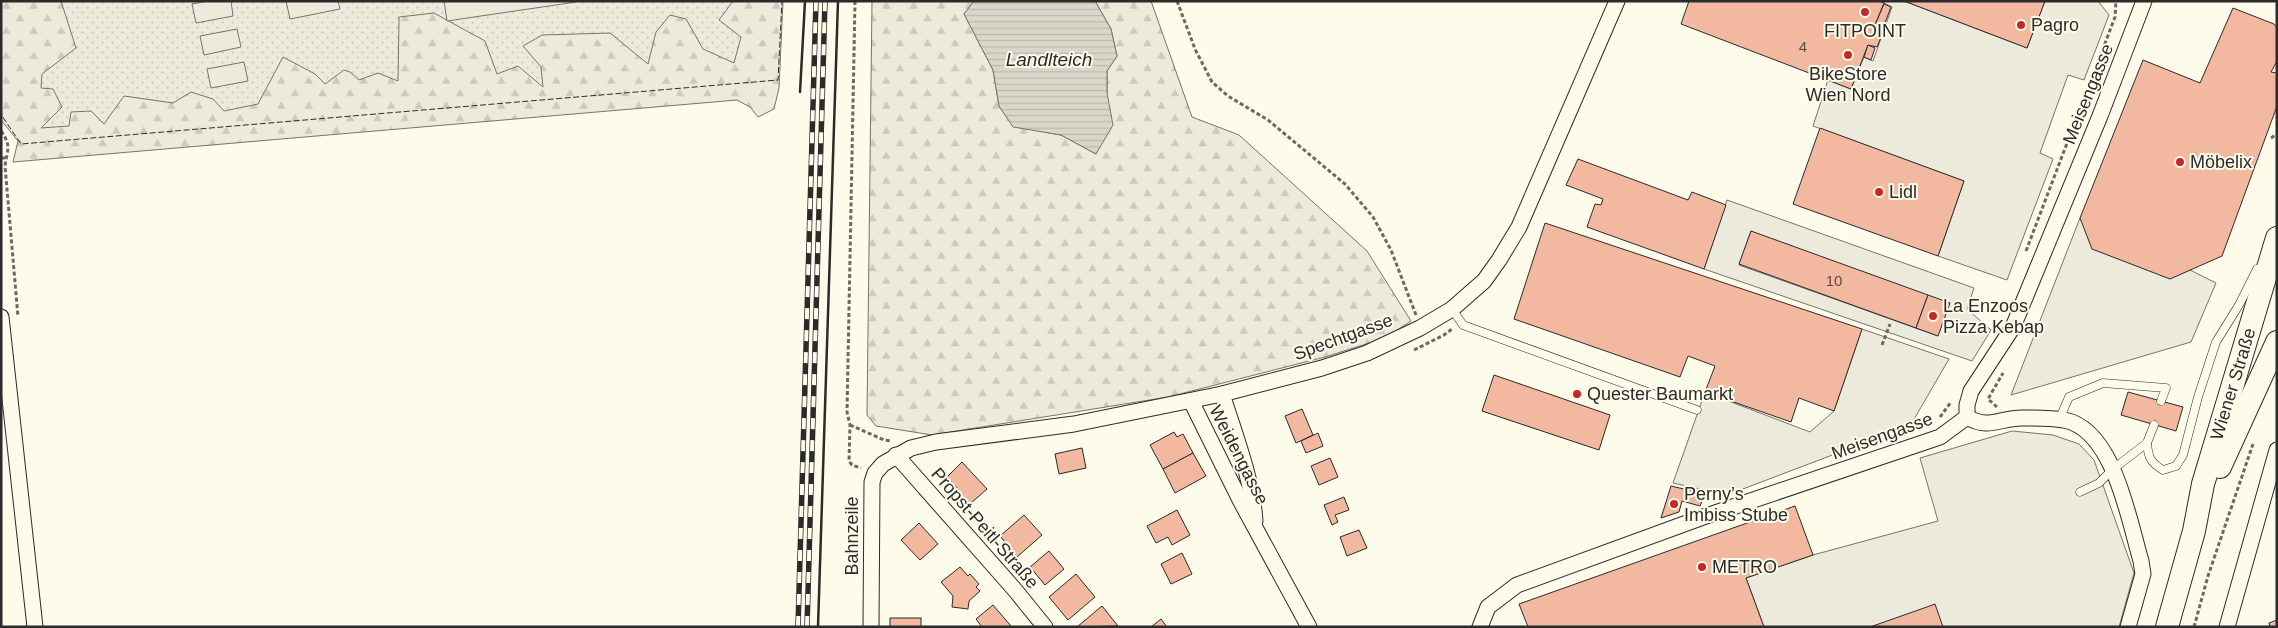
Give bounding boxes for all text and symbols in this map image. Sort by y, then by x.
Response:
marker: FITPOINT [1859,6,1871,18]
place label: Pagro [2031,15,2079,35]
marker: Pagro [2015,19,2027,31]
place label: FITPOINT [1824,21,1906,41]
house number: 4 [1799,38,1807,55]
street label: Meisengasse [2059,41,2117,147]
water label: Landlteich [1006,49,1092,70]
marker: BikeStore Wien Nord [1842,49,1854,61]
place label: BikeStore Wien Nord [1805,64,1891,105]
place label: Möbelix [2190,152,2252,172]
marker: Möbelix [2174,156,2186,168]
place label: Lidl [1889,182,1917,202]
marker: Lidl [1873,186,1885,198]
house number: 10 [1826,272,1842,289]
place label: La Enzoos Pizza Kebap [1943,296,2044,337]
street label: Spechtgasse [1291,310,1395,364]
marker: La Enzoos Pizza Kebap [1927,310,1939,322]
street label: Wiener Straße [2206,326,2260,442]
place label: Quester Baumarkt [1587,384,1733,404]
marker: Quester Baumarkt [1571,388,1583,400]
street label: Weidengasse [1205,402,1273,508]
street label: Meisengasse [1829,408,1935,464]
street label: Propst-Peitl-Straße [927,464,1043,592]
place label: Perny’s Imbiss Stube [1684,484,1788,525]
street label: Bahnzeile [842,496,862,576]
marker: Perny’s Imbiss Stube [1668,498,1680,510]
place label: METRO [1712,557,1777,577]
marker: METRO [1696,561,1708,573]

